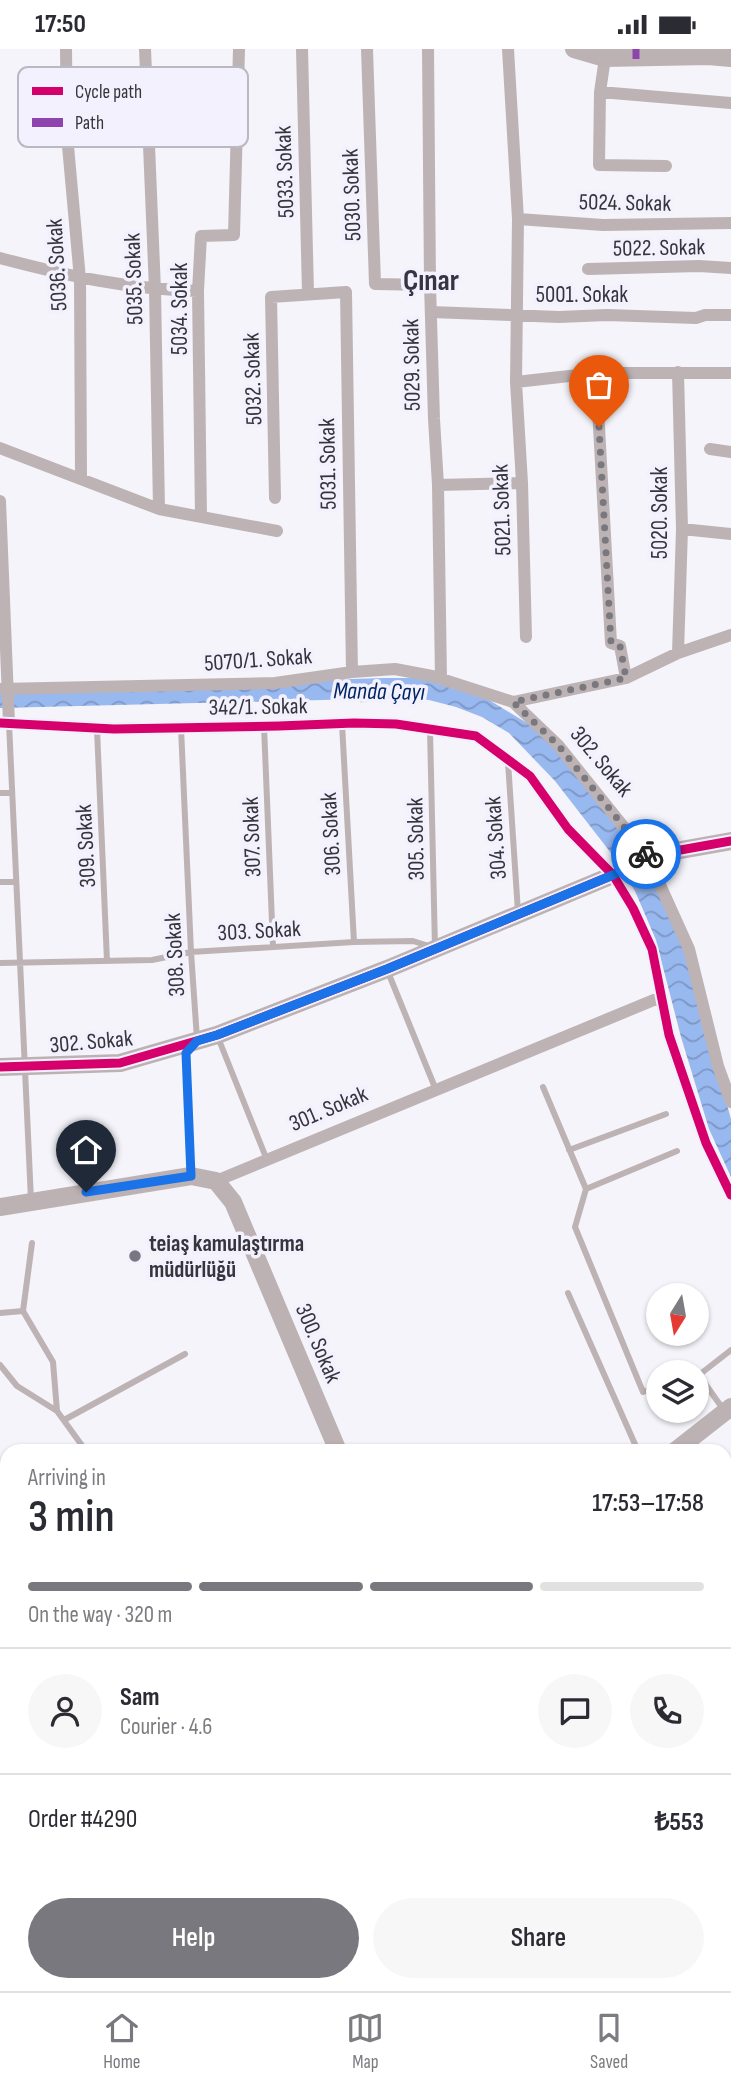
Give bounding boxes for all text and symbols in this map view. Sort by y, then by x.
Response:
text: 17:50 [35,9,86,40]
legend [18,67,248,147]
text: Cycle path [75,81,142,104]
text: Path [75,112,104,135]
street label: 5033. Sokak [269,125,301,219]
street label: 5030. Sokak [336,148,368,242]
street label: 5024. Sokak [579,188,672,218]
street label: 5036. Sokak [41,218,73,312]
street label: 5035. Sokak [118,232,150,325]
street label: 5022. Sokak [613,233,706,263]
street label: 5034. Sokak [166,262,194,355]
district label: Çınar [403,263,459,299]
street label: 5001. Sokak [536,281,628,309]
street label: 5029. Sokak [397,318,427,411]
street label: 5032. Sokak [237,332,269,426]
pin [569,355,629,427]
icon: bag [580,366,618,404]
street label: 5031. Sokak [313,418,343,510]
street label: 5021. Sokak [486,464,518,556]
street label: 5020. Sokak [646,467,674,559]
street label: 5070/1. Sokak [203,642,313,678]
water label: Manda Çayı [333,676,426,707]
street label: 342/1. Sokak [208,692,308,722]
street label: 302. Sokak [564,721,639,803]
street label: 306. Sokak [315,791,347,876]
street label: 304. Sokak [479,795,513,880]
street label: 307. Sokak [237,796,267,878]
street label: 305. Sokak [401,797,431,881]
street label: 309. Sokak [70,803,102,888]
courier [611,819,681,889]
icon: bike [627,835,665,873]
street label: 308. Sokak [159,912,191,997]
street label: 303. Sokak [217,915,302,947]
street label: 302. Sokak [48,1024,134,1060]
street label: 301. Sokak [285,1080,372,1138]
pin [56,1120,116,1192]
icon: home [67,1131,105,1169]
place label: teiaş kamulaştırma müdürlüğü [149,1230,304,1284]
marker: teiaş kamulaştırma müdürlüğü [127,1248,143,1264]
north arrow [646,1283,709,1346]
map controls [646,1283,709,1423]
street label: 300. Sokak [289,1300,347,1387]
button: layers [646,1360,709,1423]
text: Arriving in [28,1464,106,1492]
text: 17:53–17:58 [592,1488,704,1519]
text: 3 min [28,1490,115,1545]
text: On the way · 320 m [28,1601,172,1629]
button: person [28,1674,102,1748]
button: chat [538,1674,612,1748]
button: phone [630,1674,704,1748]
text: Sam [120,1682,160,1713]
text: Courier · 4.6 [120,1713,212,1741]
text: Order #4290 [28,1804,137,1835]
text: ₺553 [655,1807,704,1838]
button: Help [28,1898,359,1978]
button: Share [373,1898,704,1978]
tab: Home [103,2009,141,2074]
tab: Map [346,2009,384,2074]
tab: Saved [590,2009,628,2074]

